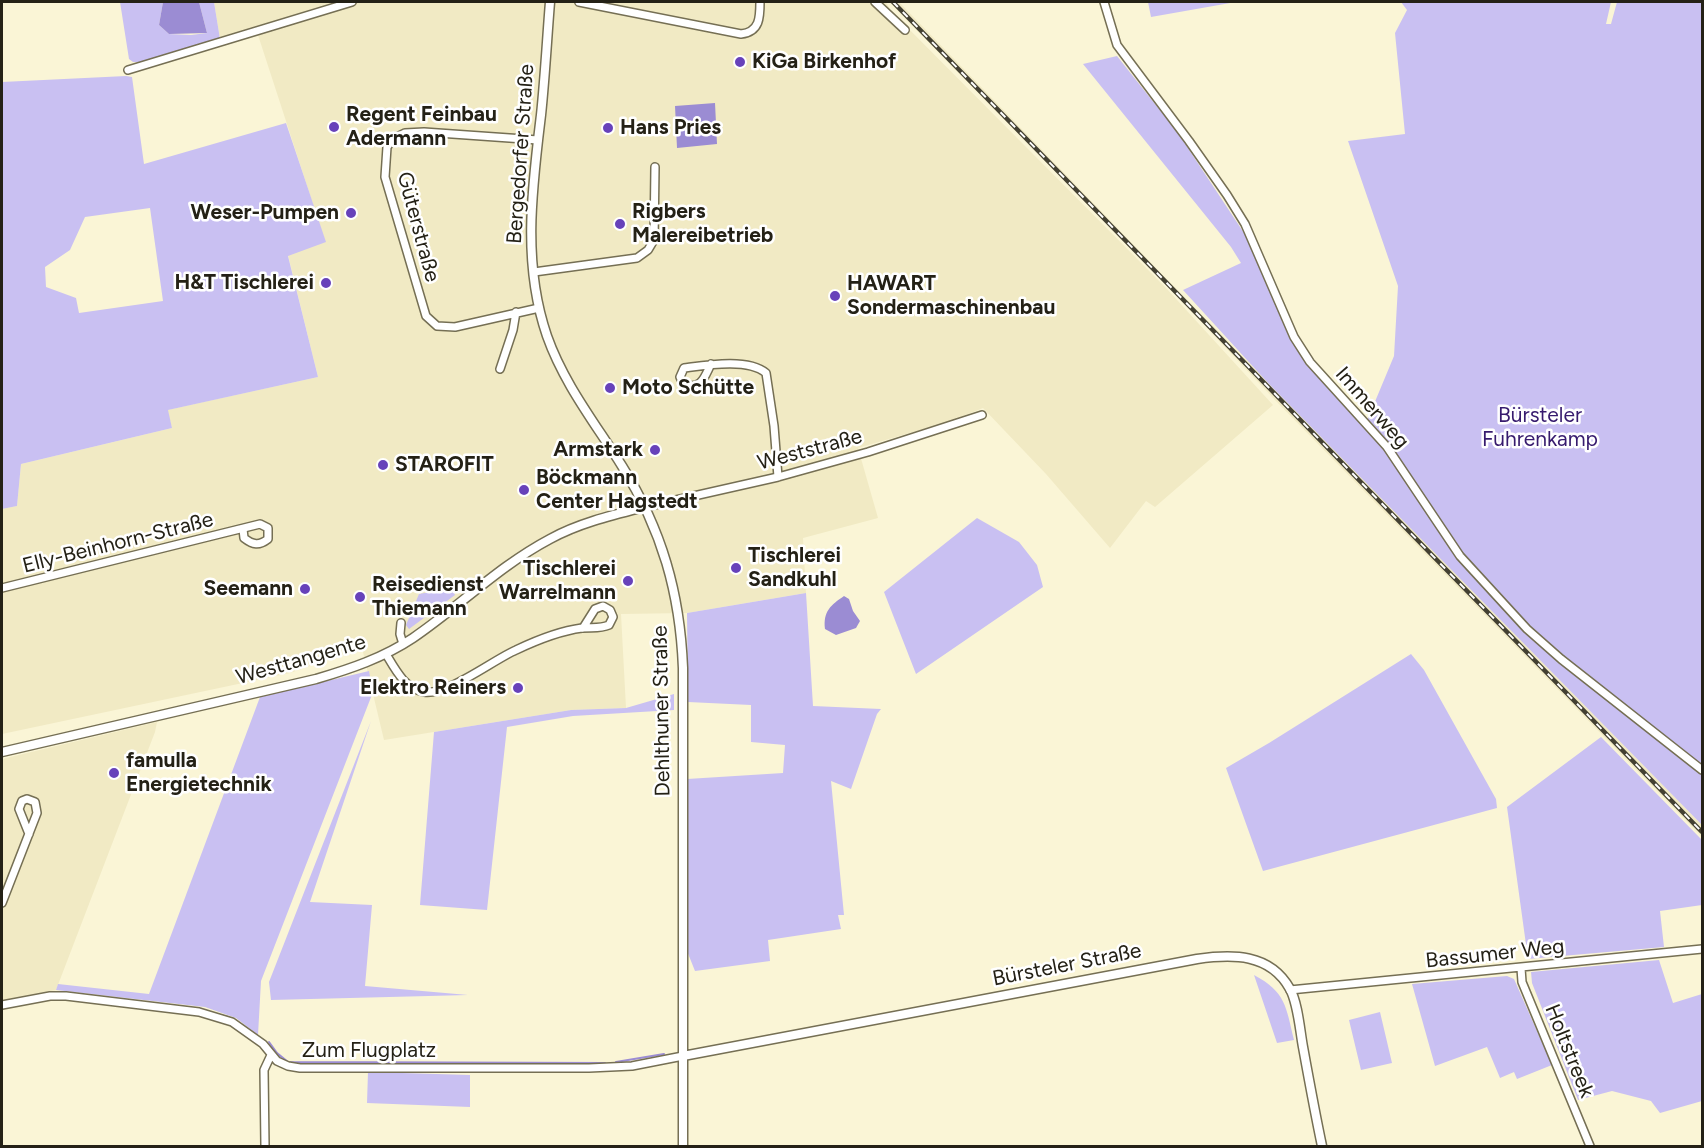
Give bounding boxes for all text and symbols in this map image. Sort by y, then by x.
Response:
place label: KiGa Birkenhof [752,49,896,75]
marker: KiGa Birkenhof [733,55,747,69]
street label: Bergedorfer Straße [502,63,540,245]
place label: Regent Feinbau Adermann [346,102,497,152]
place label: Hans Pries [620,115,721,141]
marker: Regent Feinbau Adermann [327,120,341,134]
marker: Hans Pries [601,121,615,135]
street label: Güterstraße [391,169,445,285]
place label: Rigbers Malereibetrieb [632,199,773,249]
place label: Weser-Pumpen [191,200,339,226]
marker: Weser-Pumpen [344,206,358,220]
marker: Rigbers Malereibetrieb [613,217,627,231]
place label: H&T Tischlerei [175,270,314,296]
place label: HAWART Sondermaschinenbau [847,271,1055,321]
marker: H&T Tischlerei [319,276,333,290]
marker: HAWART Sondermaschinenbau [828,289,842,303]
street label: Immerweg [1330,362,1414,454]
place label: Moto Schütte [622,375,754,401]
marker: Moto Schütte [603,381,617,395]
park label: Bürsteler Fuhrenkamp [1482,403,1598,453]
street label: Weststraße [755,424,865,476]
place label: Armstark [553,437,643,463]
marker: Armstark [648,443,662,457]
place label: STAROFIT [395,452,494,478]
marker: STAROFIT [376,458,390,472]
place label: Böckmann Center Hagstedt [536,465,698,515]
marker: Böckmann Center Hagstedt [517,483,531,497]
street label: Elly-Beinhorn-Straße [20,507,216,579]
place label: Tischlerei Sandkuhl [748,543,841,593]
place label: Tischlerei Warrelmann [499,556,616,606]
marker: Tischlerei Sandkuhl [729,561,743,575]
place label: Reisedienst Thiemann [372,572,484,622]
marker: Tischlerei Warrelmann [621,574,635,588]
place label: Seemann [204,576,293,602]
marker: Seemann [298,582,312,596]
marker: Reisedienst Thiemann [353,590,367,604]
street label: Dehlthuner Straße [648,625,676,797]
street label: Westtangente [233,629,369,691]
place label: Elektro Reiners [360,675,506,701]
marker: Elektro Reiners [511,681,525,695]
place label: famulla Energietechnik [126,748,272,798]
marker: famulla Energietechnik [107,766,121,780]
street label: Bassumer Weg [1424,934,1566,974]
street label: Bürsteler Straße [990,938,1144,992]
street label: Holtstreek [1539,1001,1599,1101]
street label: Zum Flugplatz [302,1038,436,1064]

